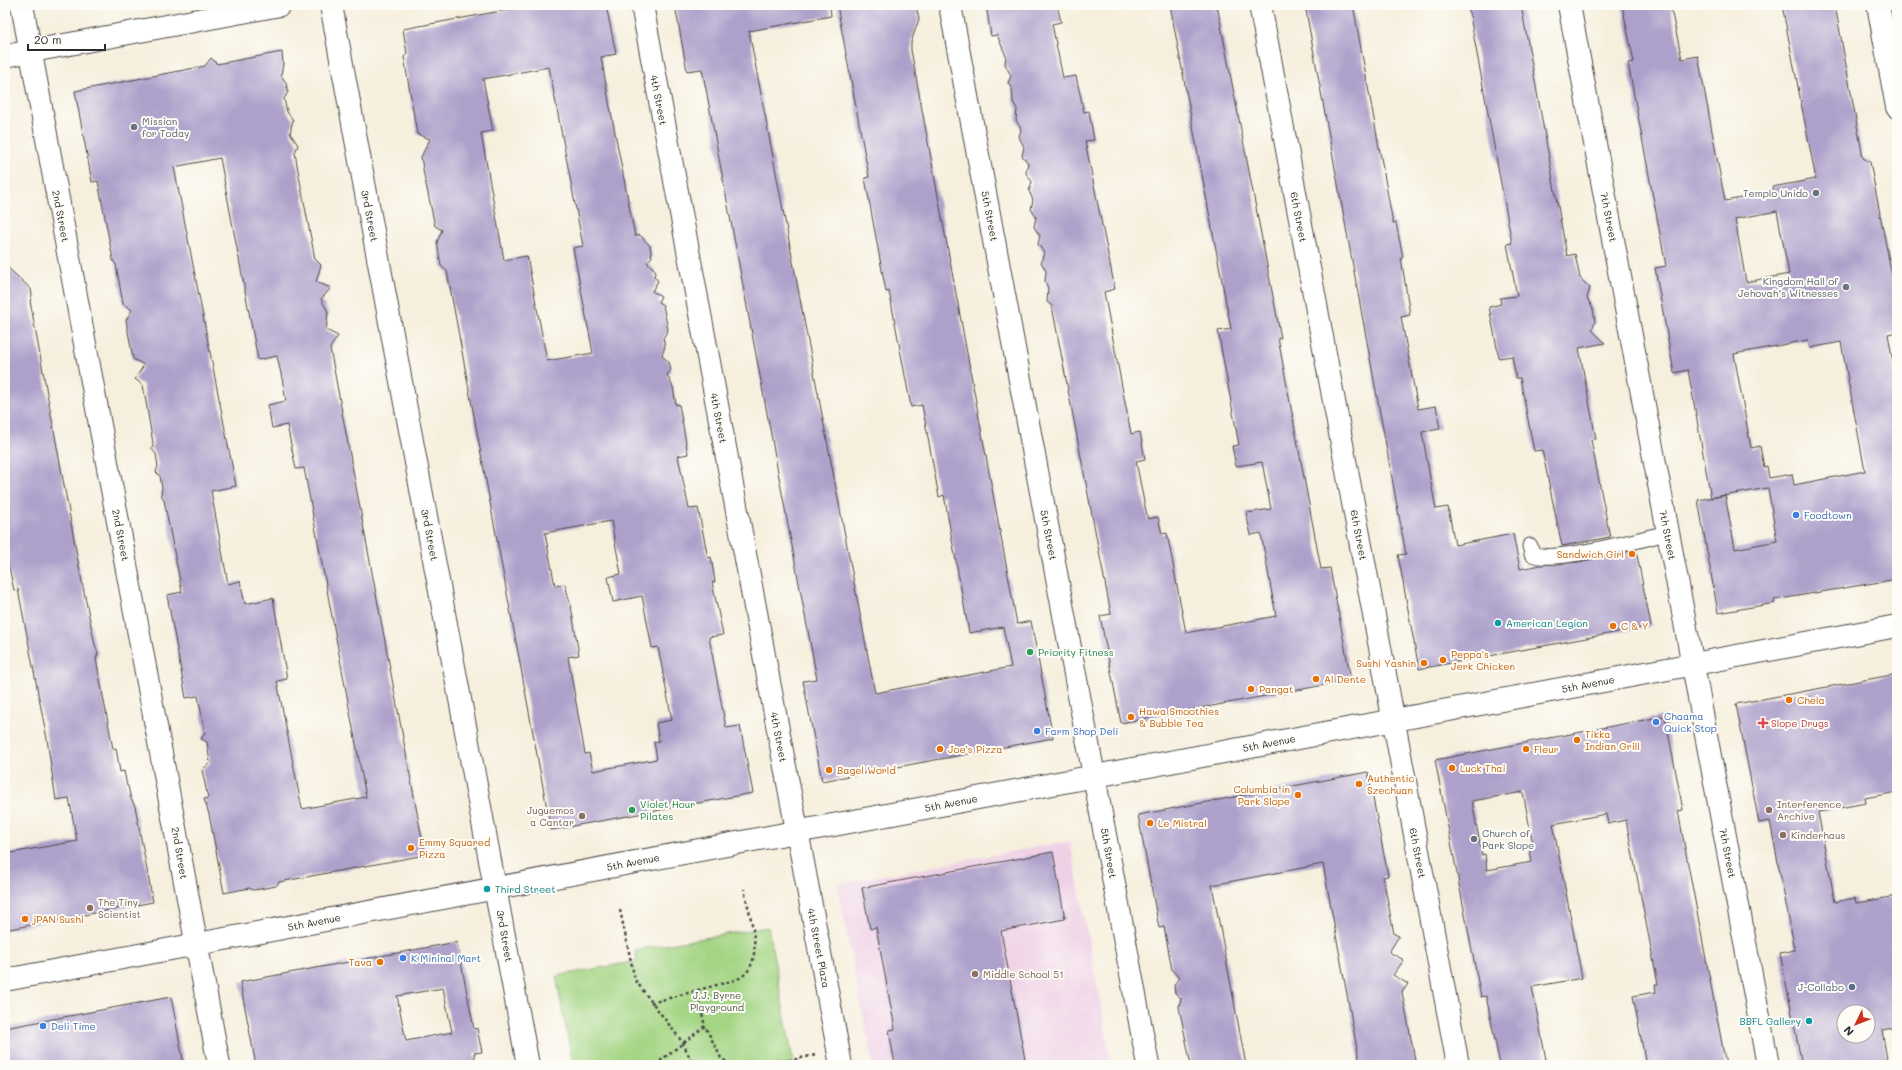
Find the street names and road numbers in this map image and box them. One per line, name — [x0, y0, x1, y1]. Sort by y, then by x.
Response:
street label: 4th Street — [647, 74, 671, 126]
street label: 2nd Street — [49, 189, 73, 243]
street label: 3rd Street — [358, 189, 382, 243]
street label: 5th Street — [978, 190, 1002, 242]
street label: 6th Street — [1287, 191, 1311, 243]
street label: 7th Street — [1597, 191, 1621, 243]
street label: 4th Street — [707, 392, 731, 444]
street label: 2nd Street — [109, 508, 133, 562]
street label: 3rd Street — [418, 508, 442, 562]
street label: 5th Street — [1037, 509, 1061, 561]
street label: 6th Street — [1347, 509, 1371, 561]
street label: 7th Street — [1656, 509, 1680, 561]
street label: 5th Avenue — [1560, 672, 1616, 696]
street label: 4th Street — [767, 711, 791, 763]
street label: 5th Avenue — [1241, 731, 1297, 755]
street label: 5th Avenue — [923, 791, 979, 815]
street label: 2nd Street — [169, 826, 191, 880]
street label: 5th Street — [1098, 827, 1120, 879]
street label: 6th Street — [1406, 827, 1430, 879]
street label: 7th Street — [1716, 827, 1740, 879]
street label: 5th Avenue — [605, 850, 661, 874]
street label: 4th Street Plaza — [804, 907, 834, 989]
street label: 3rd Street — [494, 909, 516, 963]
street label: 5th Avenue — [286, 910, 342, 934]

